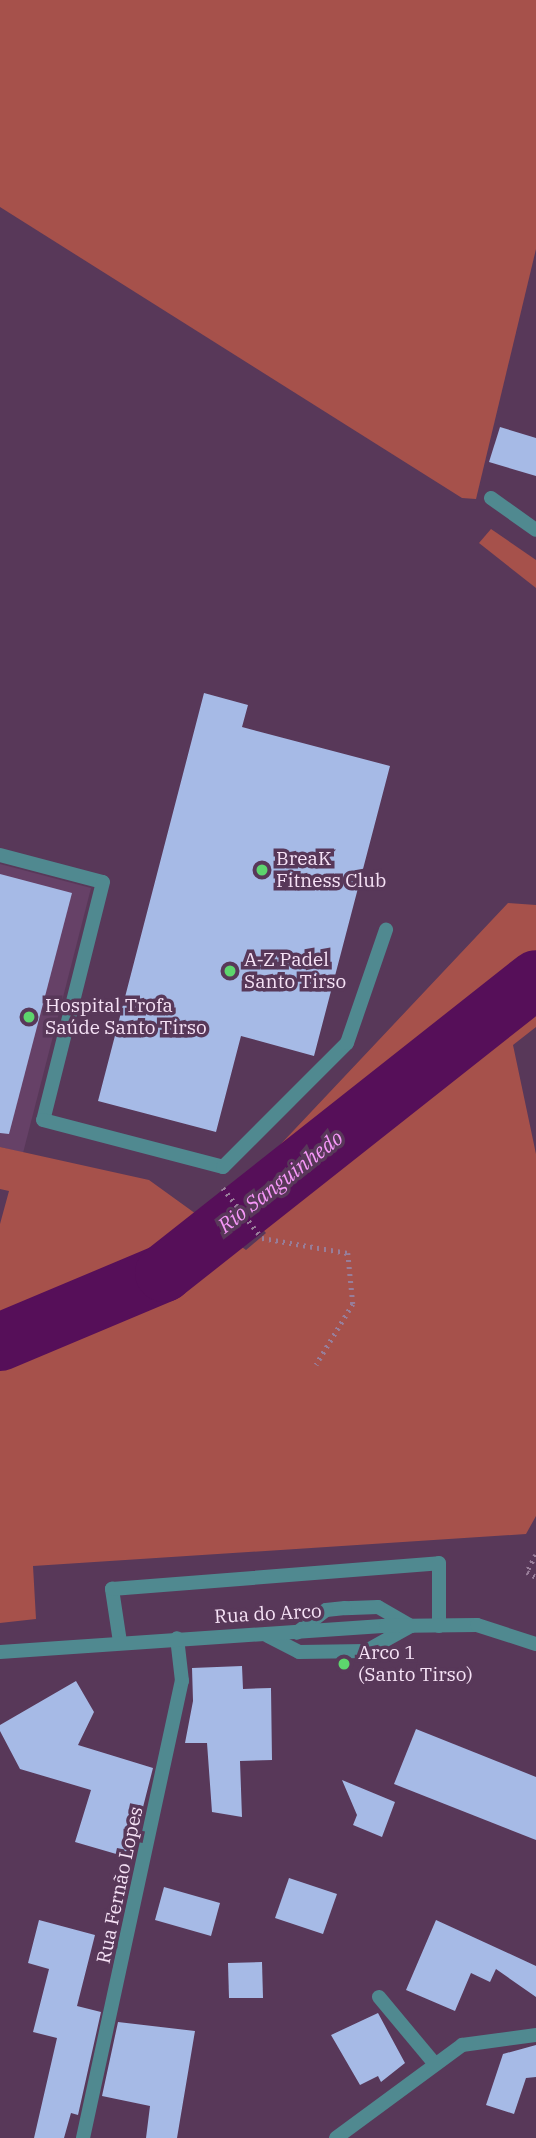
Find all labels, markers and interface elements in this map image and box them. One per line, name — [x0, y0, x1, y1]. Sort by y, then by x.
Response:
place label: BreaK Fitness Club — [276, 848, 386, 892]
marker: BreaK Fitness Club — [254, 862, 270, 878]
place label: A-Z Padel Santo Tirso — [244, 949, 346, 993]
marker: A-Z Padel Santo Tirso — [222, 963, 238, 979]
place label: Hospital Trofa Saúde Santo Tirso — [45, 995, 207, 1039]
marker: Hospital Trofa Saúde Santo Tirso — [19, 1007, 39, 1027]
water label: Rio Sanguinhedo — [212, 1124, 348, 1238]
street label: Rua do Arco — [214, 1600, 322, 1628]
place label: Arco 1 (Santo Tirso) — [358, 1642, 473, 1686]
marker: Arco 1 (Santo Tirso) — [336, 1656, 352, 1672]
street label: Rua Fernão Lopes — [92, 1804, 148, 1966]

